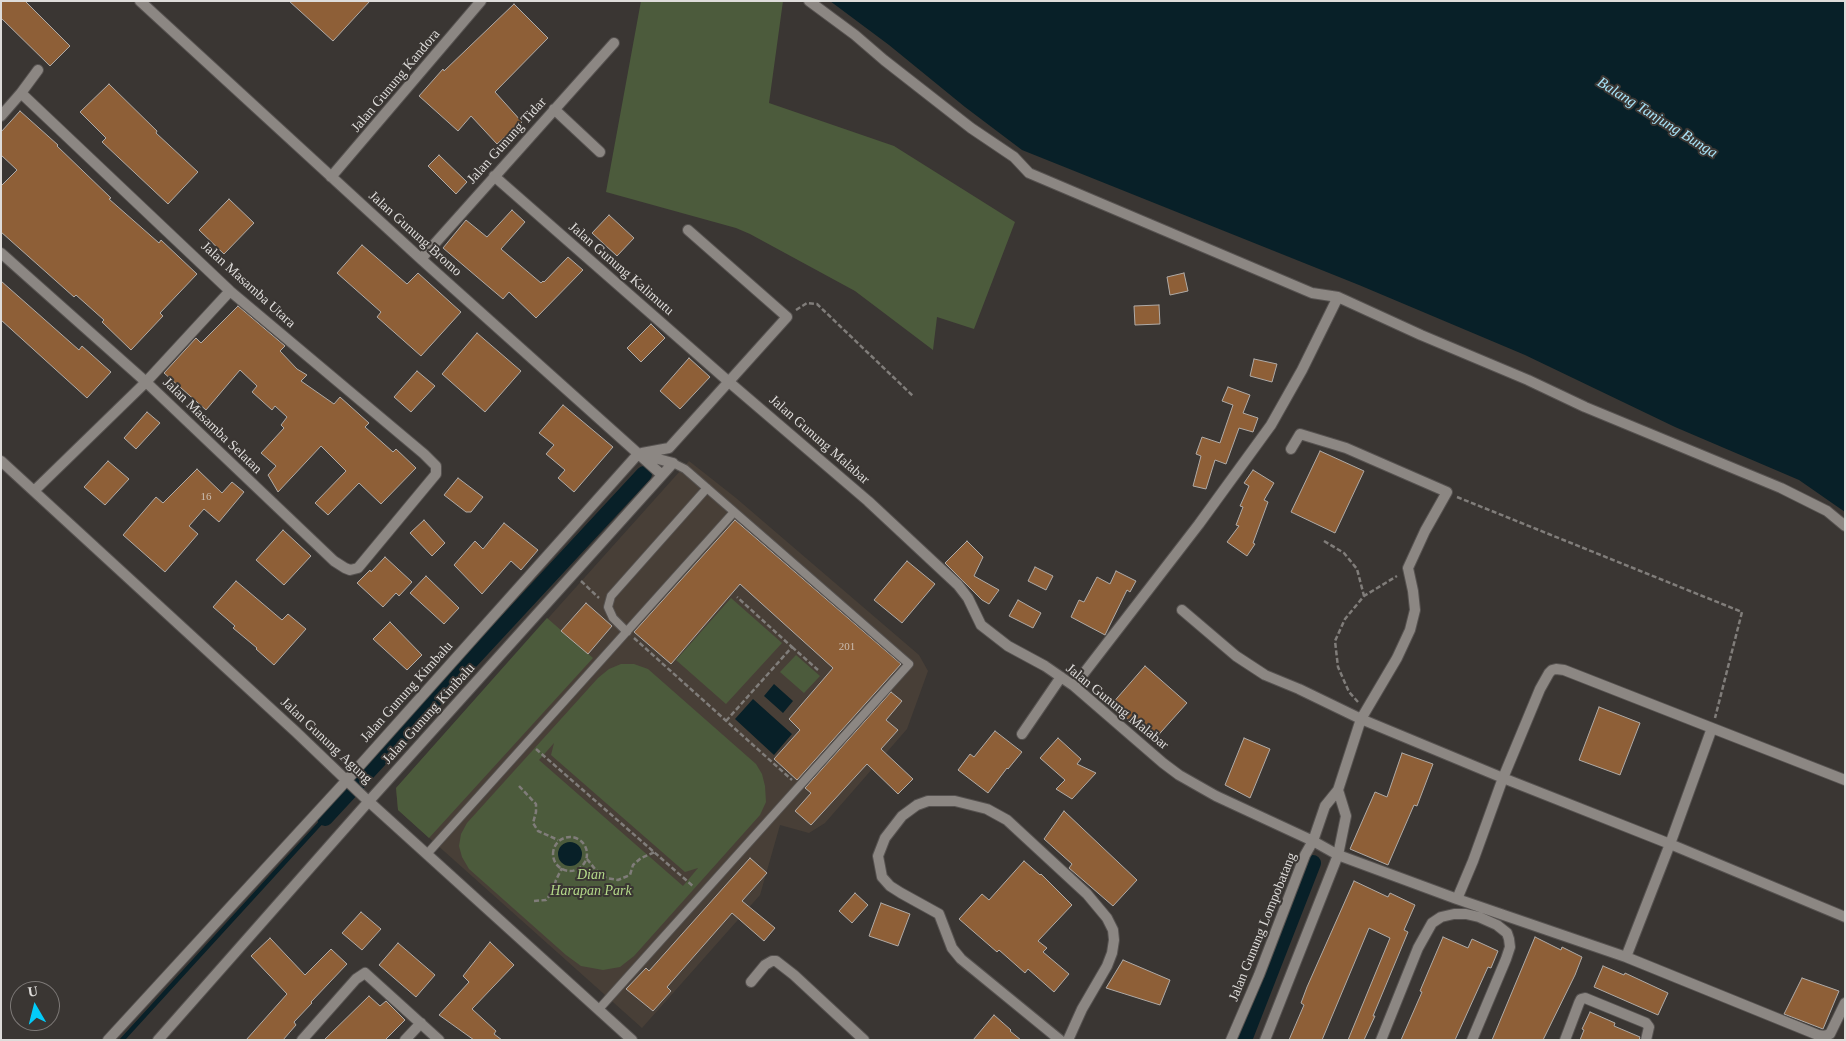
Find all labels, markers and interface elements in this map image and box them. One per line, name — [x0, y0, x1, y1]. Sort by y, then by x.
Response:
street label: Jalan Gunung Kandora — [344, 21, 448, 141]
water label: Balang Tanjung Bunga — [1589, 71, 1725, 165]
street label: Jalan Gunung Tidar — [460, 90, 554, 192]
street label: Jalan Gunung Bromo — [361, 184, 469, 284]
street label: Jalan Gunung Kalimutu — [561, 215, 681, 323]
street label: Jalan Masamba Utara — [191, 233, 305, 337]
street label: Jalan Masamba Selatan — [152, 368, 272, 484]
street label: Jalan Gunung Malabar — [760, 387, 878, 493]
house number: 16 — [200, 490, 212, 504]
street label: Jalan Gunung Kimbalu — [354, 634, 460, 750]
house number: 201 — [838, 640, 856, 654]
street label: Jalan Gunung Kinibalu — [376, 656, 482, 772]
street label: Jalan Gunung Malabar — [1057, 656, 1177, 758]
street label: Jalan Gunung Agung — [273, 690, 379, 792]
street label: Jalan Gunung Lompobatang — [1222, 842, 1304, 1012]
park label: Dian Harapan Park — [549, 867, 633, 900]
north arrow — [10, 981, 60, 1031]
text: U — [27, 984, 39, 1000]

